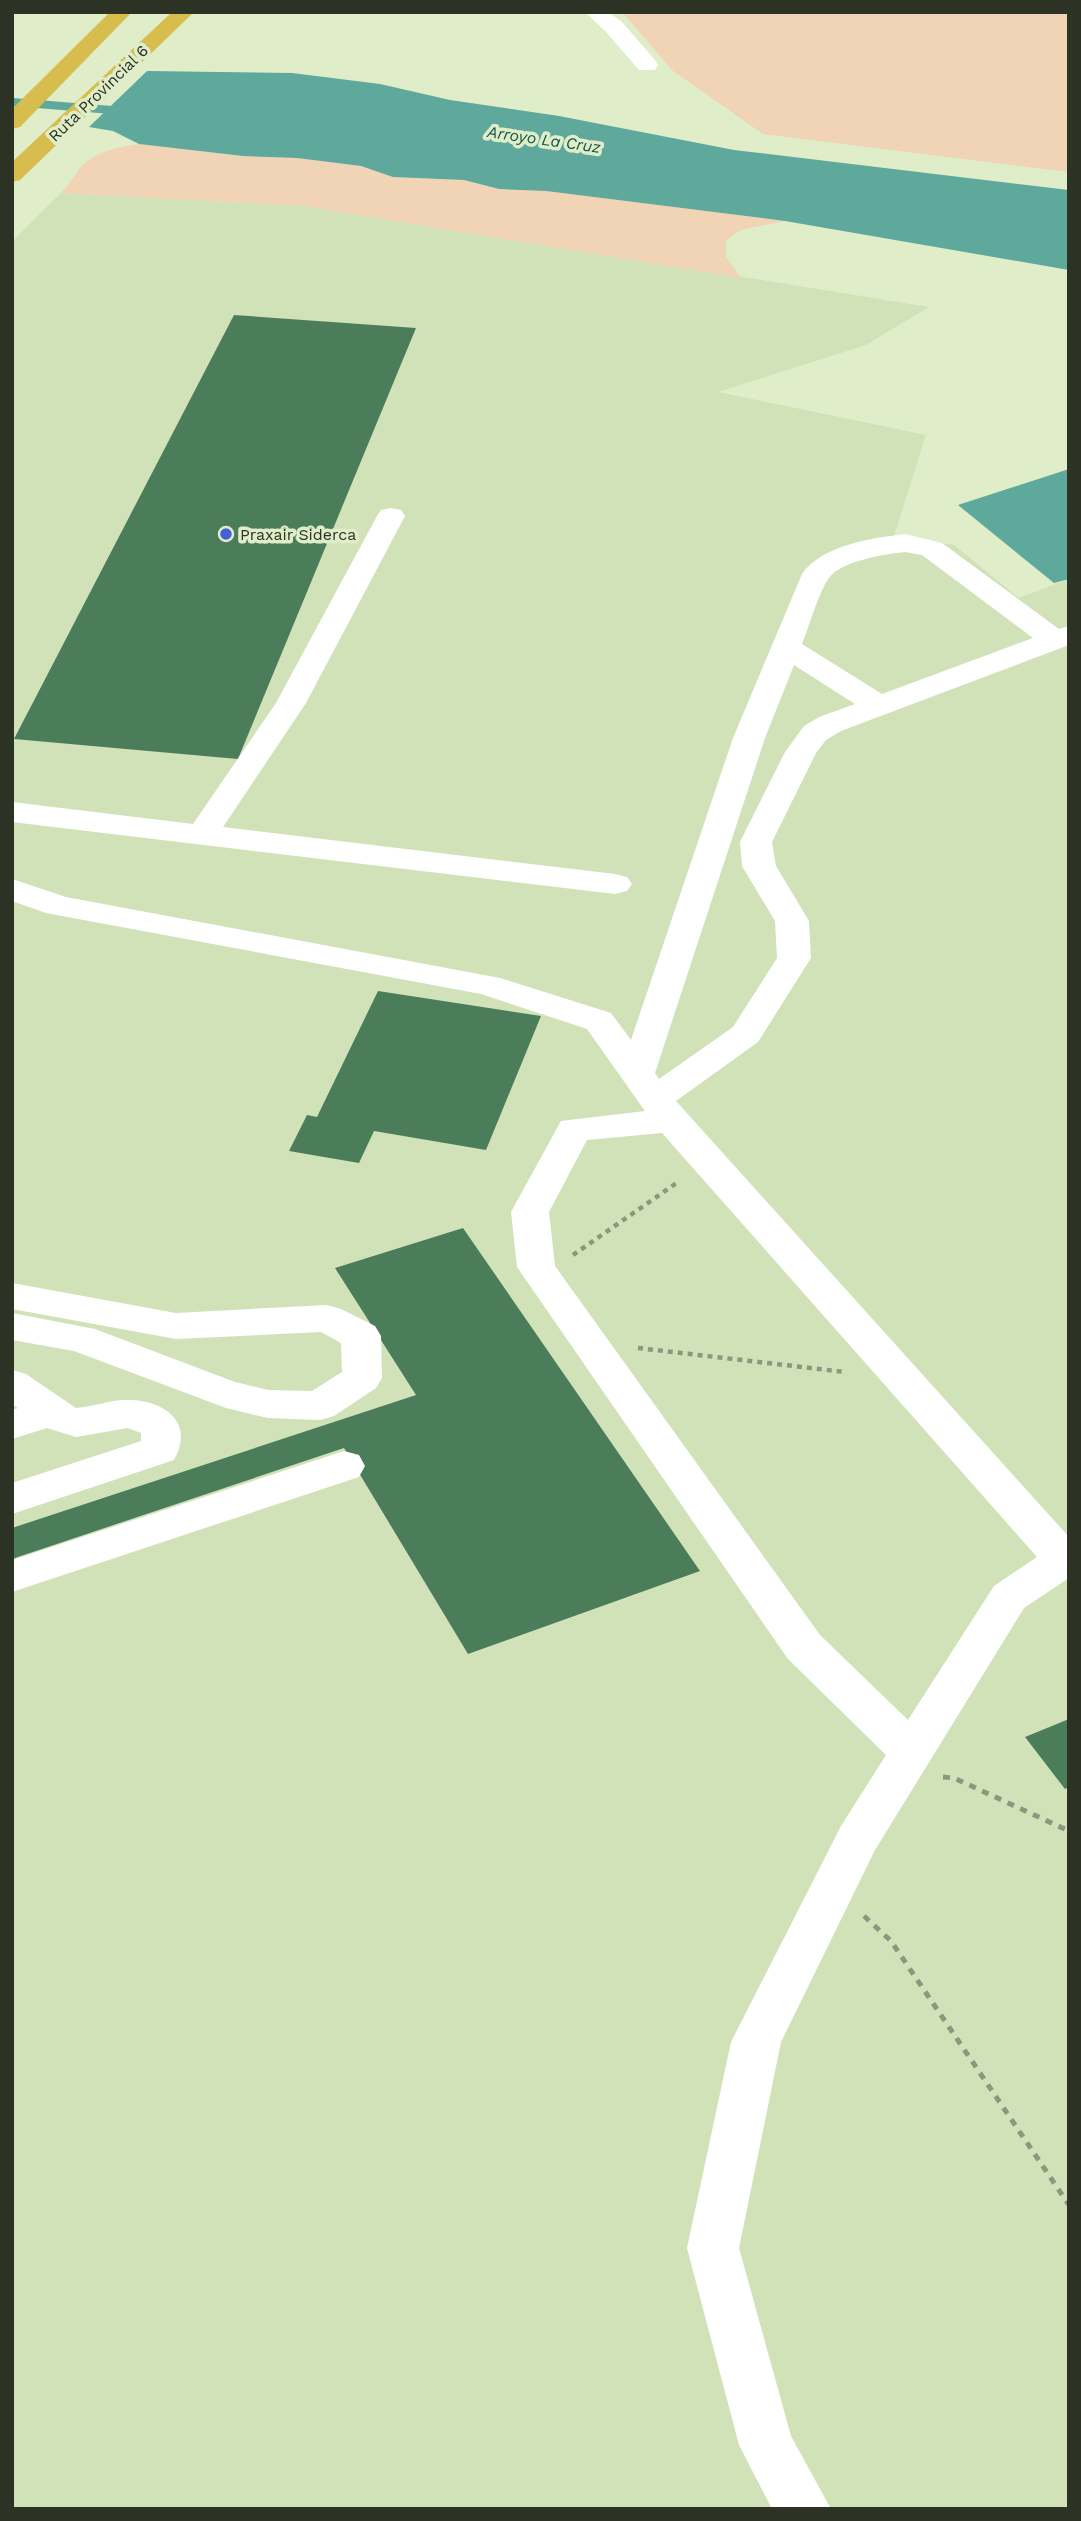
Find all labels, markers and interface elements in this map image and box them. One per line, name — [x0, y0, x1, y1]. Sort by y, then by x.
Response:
street label: Ruta Provincial 6 — [45, 41, 152, 146]
water label: Arroyo La Cruz — [485, 122, 602, 157]
place label: Praxair Siderca — [240, 525, 356, 544]
marker: Praxair Siderca — [218, 526, 234, 542]

